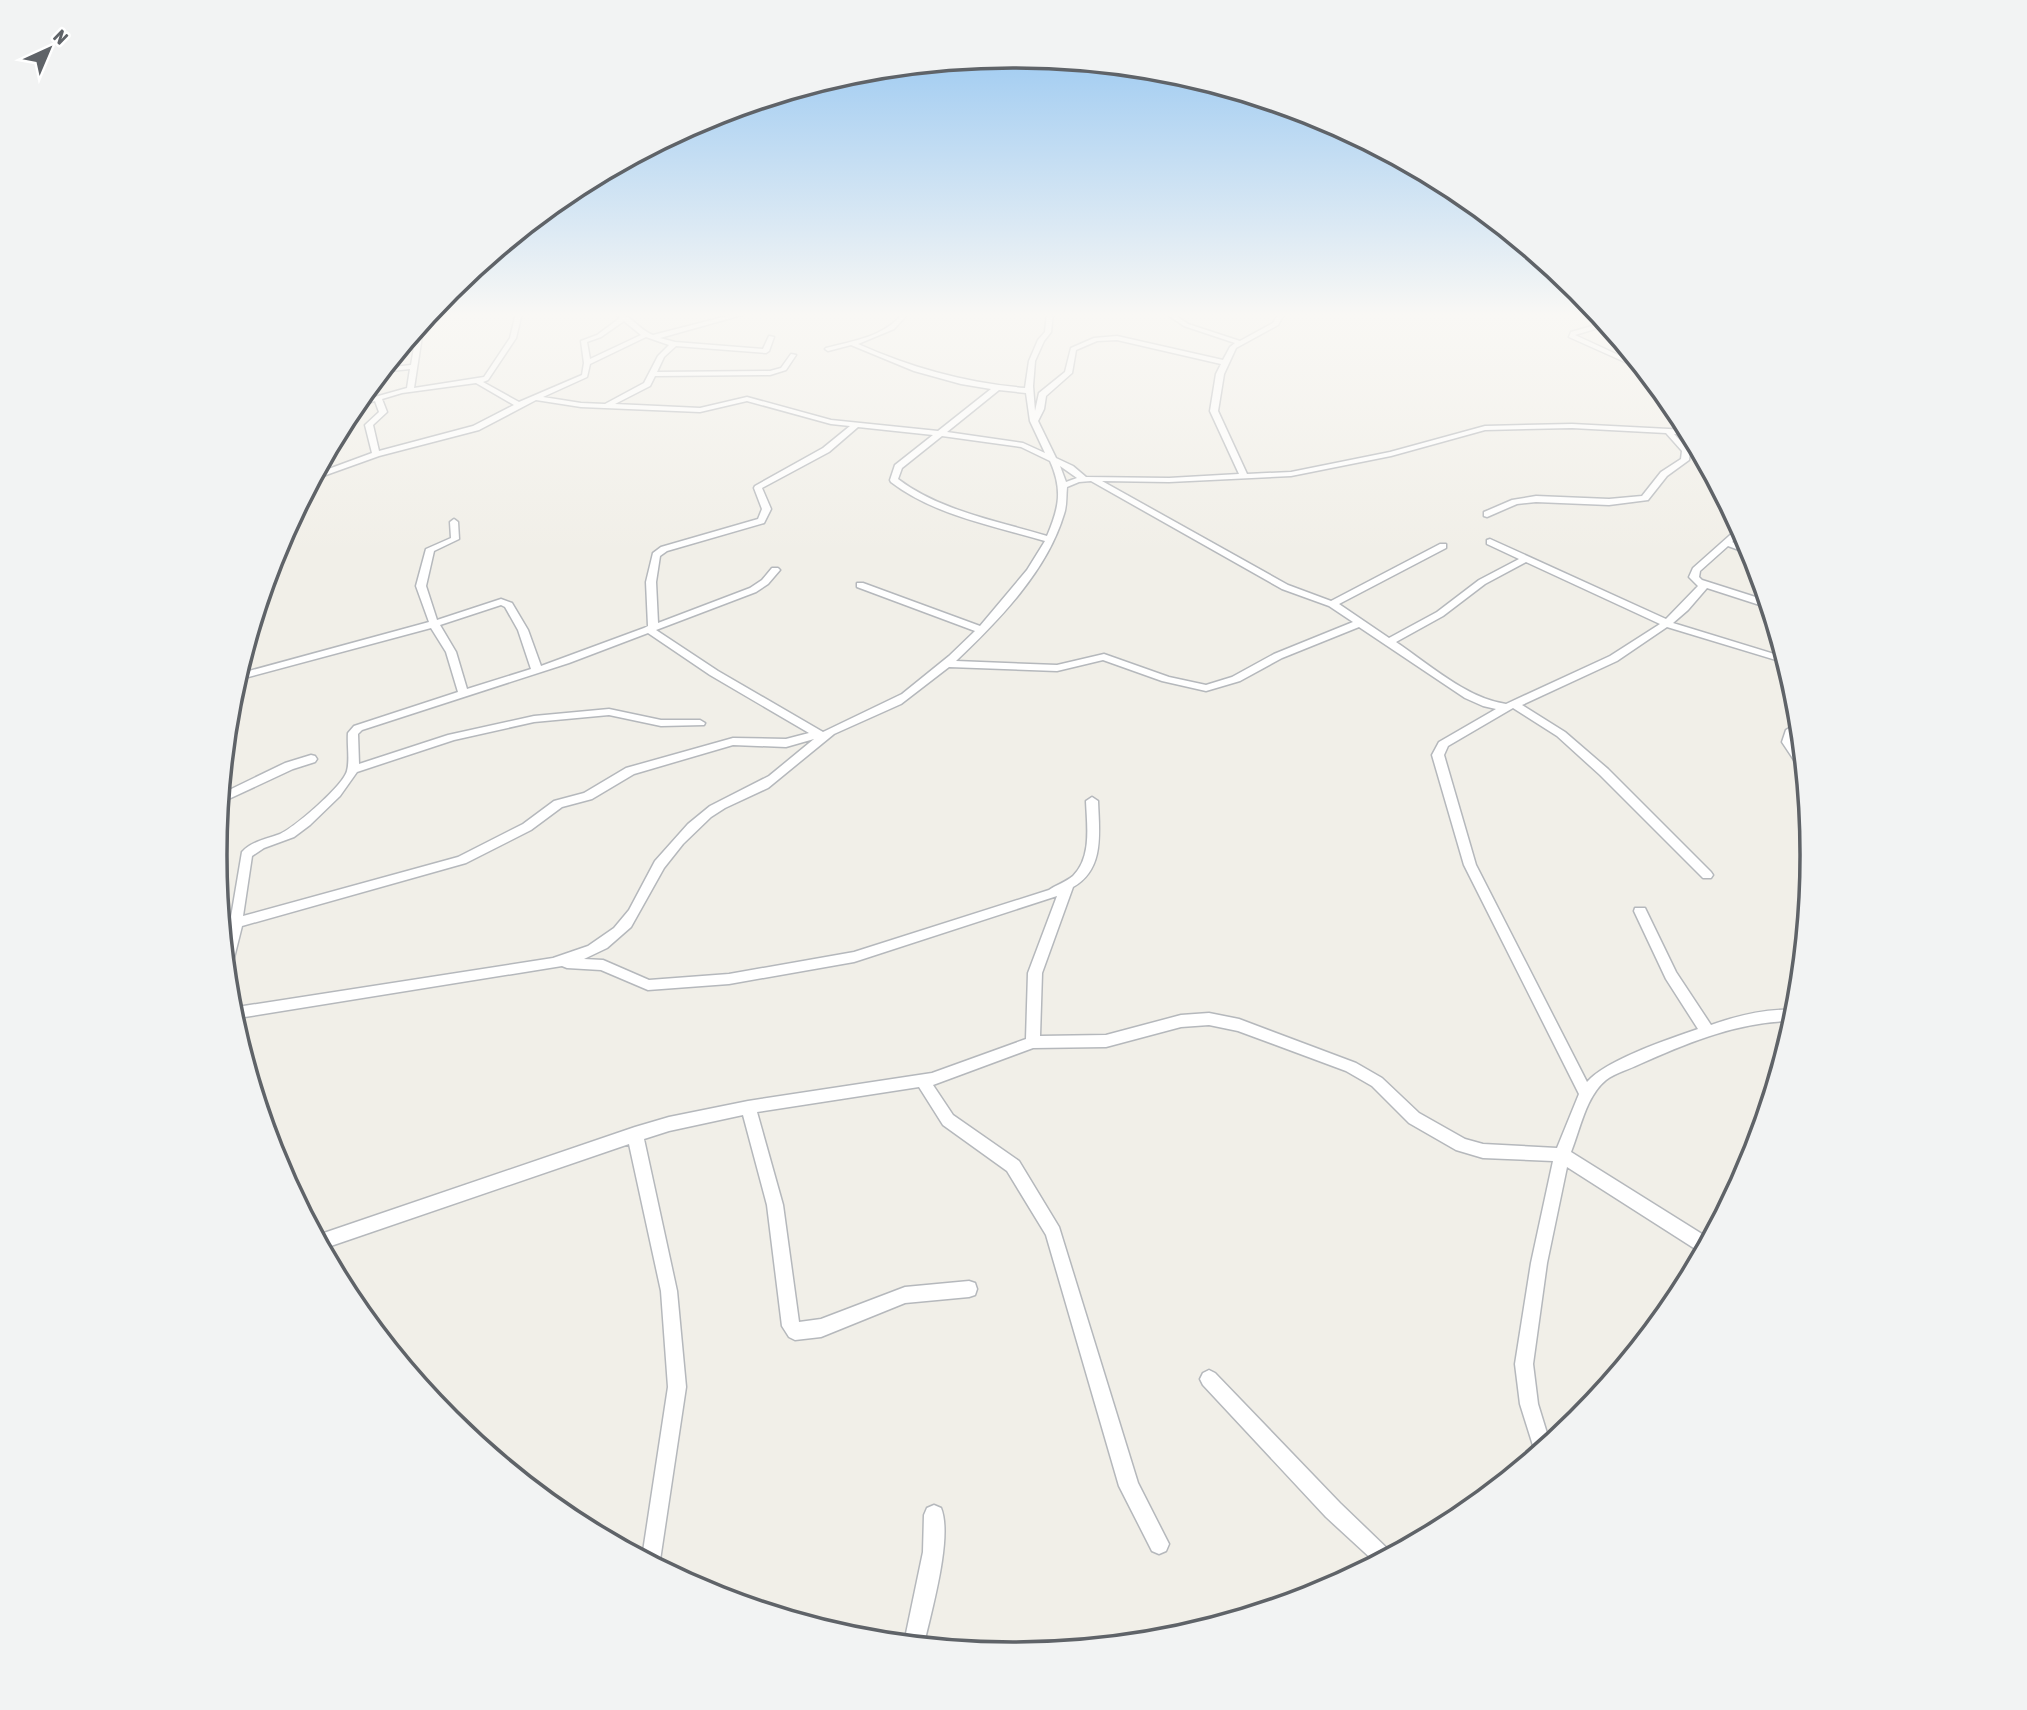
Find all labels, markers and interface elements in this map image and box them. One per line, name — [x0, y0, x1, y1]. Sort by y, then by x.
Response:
north arrow — [14, 14, 84, 84]
text: N — [49, 25, 72, 49]

